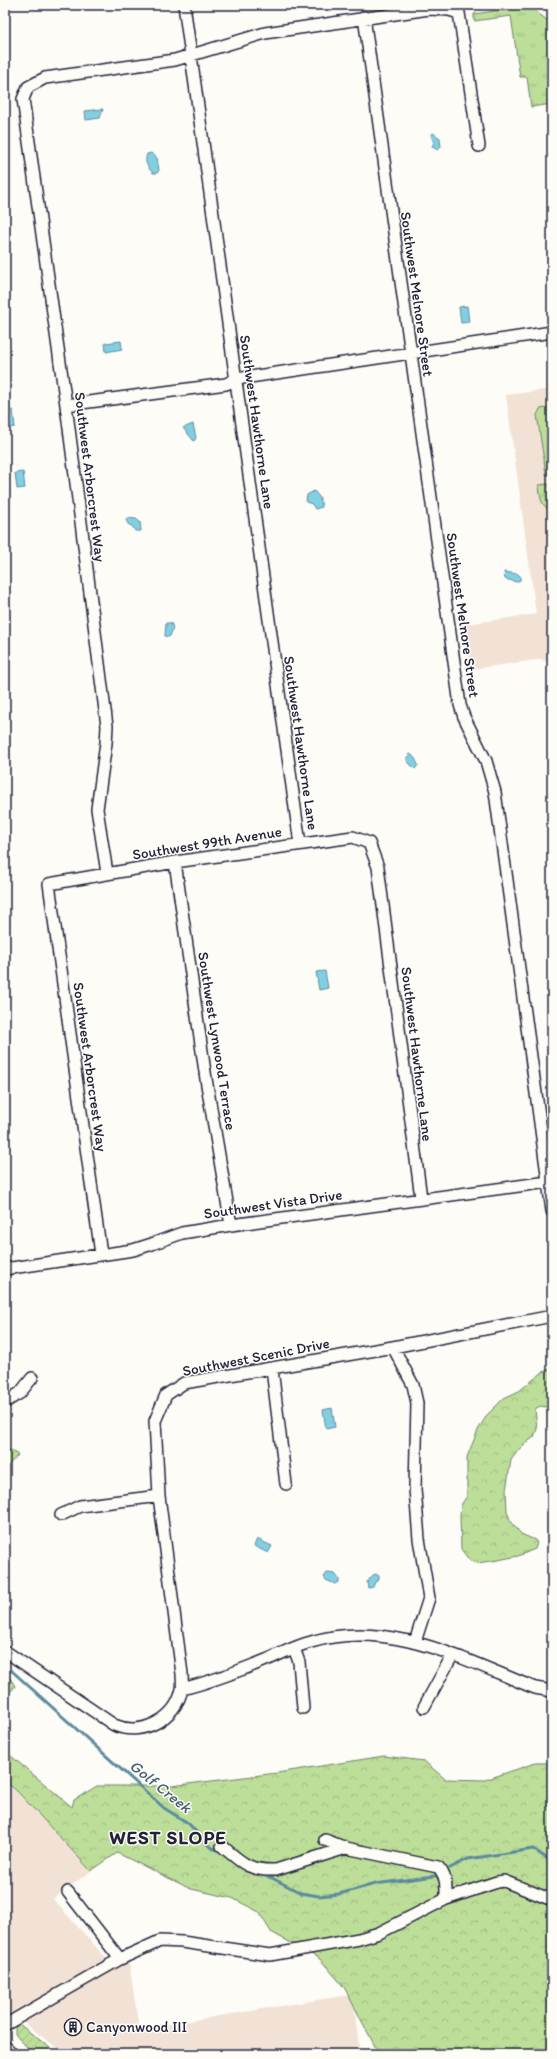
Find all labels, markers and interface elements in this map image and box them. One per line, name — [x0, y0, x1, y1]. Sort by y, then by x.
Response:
street label: Southwest Melnore Street — [397, 210, 438, 378]
street label: Southwest Hawthorne Lane — [236, 334, 278, 510]
street label: Southwest Arborcrest Way — [71, 391, 109, 563]
street label: Southwest Melnore Street — [443, 531, 484, 699]
street label: Southwest Hawthorne Lane — [280, 655, 322, 831]
street label: Southwest 99th Avenue — [131, 822, 283, 864]
street label: Southwest Lynwood Terrace — [194, 951, 240, 1131]
street label: Southwest Hawthorne Lane — [397, 966, 437, 1142]
street label: Southwest Arborcrest Way — [69, 981, 111, 1153]
street label: Southwest Vista Drive — [203, 1185, 343, 1223]
street label: Southwest Scenic Drive — [181, 1334, 331, 1380]
water label: Golf Creek — [126, 1756, 196, 1817]
district label: WEST SLOPE — [109, 1826, 227, 1849]
building icon: Canyonwood III — [63, 2017, 83, 2037]
place label: Canyonwood III — [86, 2018, 187, 2036]

